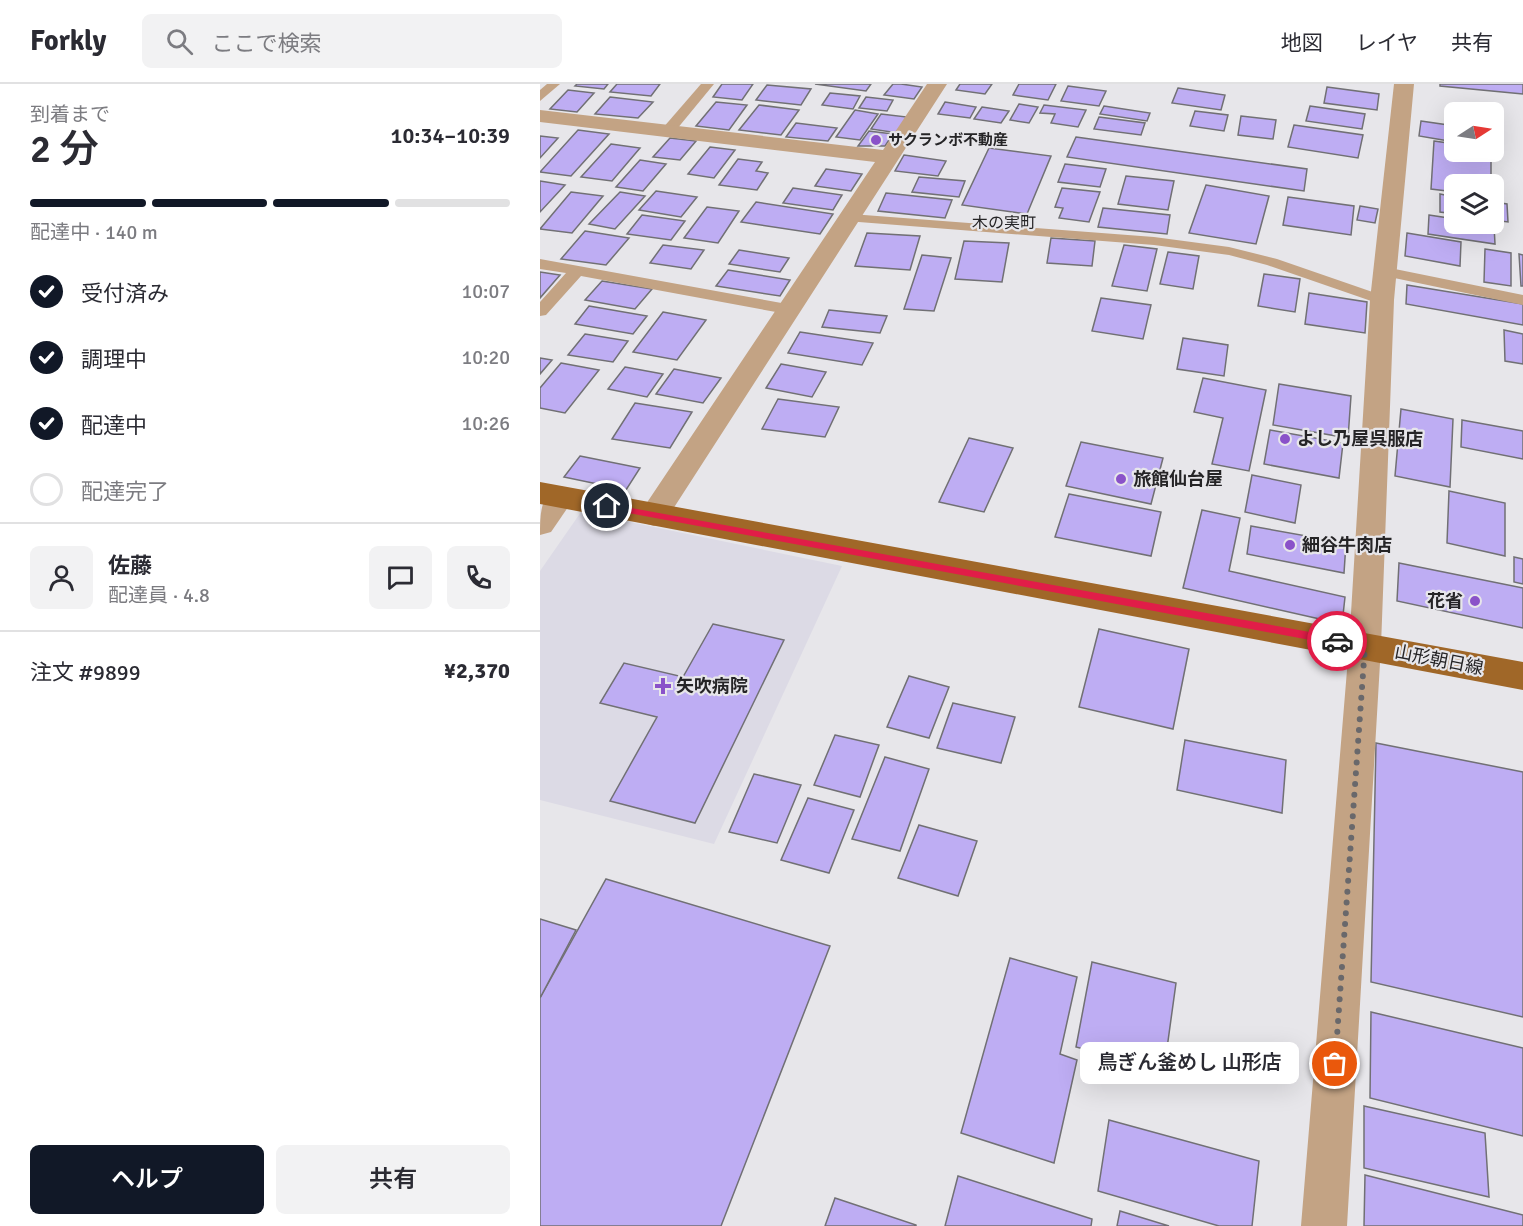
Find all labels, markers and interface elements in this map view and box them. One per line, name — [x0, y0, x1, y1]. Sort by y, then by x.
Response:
search box — [142, 14, 562, 68]
text: Forkly — [30, 24, 106, 58]
icon: search — [163, 25, 196, 58]
text: ここで検索 — [211, 30, 321, 57]
text: 地図 — [1281, 30, 1323, 56]
text: レイヤ — [1356, 30, 1418, 56]
text: 共有 — [1451, 30, 1493, 56]
text: 到着まで — [30, 102, 110, 127]
north arrow — [1444, 102, 1504, 162]
map controls — [1444, 102, 1504, 234]
text: 10:34–10:39 — [391, 122, 510, 149]
text: 2 分 — [30, 125, 99, 173]
place label: サクランボ不動産 — [888, 131, 1008, 149]
marker: サクランボ不動産 — [869, 133, 883, 147]
button: layers — [1444, 174, 1504, 234]
district label: 木の実町 — [972, 213, 1036, 233]
text: 配達中 · 140 m — [30, 220, 158, 245]
icon: check — [30, 275, 63, 308]
text: 10:07 — [461, 279, 510, 304]
text: 受付済み — [81, 280, 169, 307]
icon: check — [30, 341, 63, 374]
text: 10:20 — [461, 345, 510, 370]
text: 調理中 — [81, 346, 147, 373]
icon: check — [30, 407, 63, 440]
text: 10:26 — [461, 411, 510, 436]
text: 配達中 — [81, 412, 147, 439]
place label: よし乃屋呉服店 — [1297, 428, 1423, 450]
marker: よし乃屋呉服店 — [1278, 432, 1292, 446]
place label: 旅館仙台屋 — [1133, 468, 1223, 490]
marker: 旅館仙台屋 — [1114, 472, 1128, 486]
text: 配達完了 — [81, 478, 169, 505]
pin — [581, 480, 632, 531]
icon: home — [590, 489, 623, 522]
place label: 細谷牛肉店 — [1302, 534, 1392, 556]
marker: 細谷牛肉店 — [1283, 538, 1297, 552]
button: person — [30, 546, 93, 609]
button: chat — [369, 546, 432, 609]
button: phone — [447, 546, 510, 609]
text: 佐藤 — [108, 552, 152, 579]
text: 配達員 · 4.8 — [108, 583, 210, 608]
place label: 花省 — [1427, 590, 1463, 612]
marker: 花省 — [1468, 594, 1482, 608]
courier — [1307, 611, 1367, 671]
icon: car — [1321, 625, 1354, 658]
street label: 山形朝日線 — [1393, 641, 1485, 679]
text: ¥2,370 — [444, 657, 510, 684]
text: 注文 #9899 — [30, 659, 141, 686]
place label: 矢吹病院 — [676, 675, 748, 697]
marker: 矢吹病院 — [654, 677, 672, 695]
pin — [1309, 1038, 1360, 1089]
callout: 鳥ぎん釜めし 山形店 — [1080, 1043, 1299, 1085]
icon: bag — [1318, 1047, 1351, 1080]
text: 鳥ぎん釜めし 山形店 — [1097, 1050, 1282, 1075]
button: ヘルプ — [30, 1145, 264, 1214]
button: 共有 — [276, 1145, 510, 1214]

